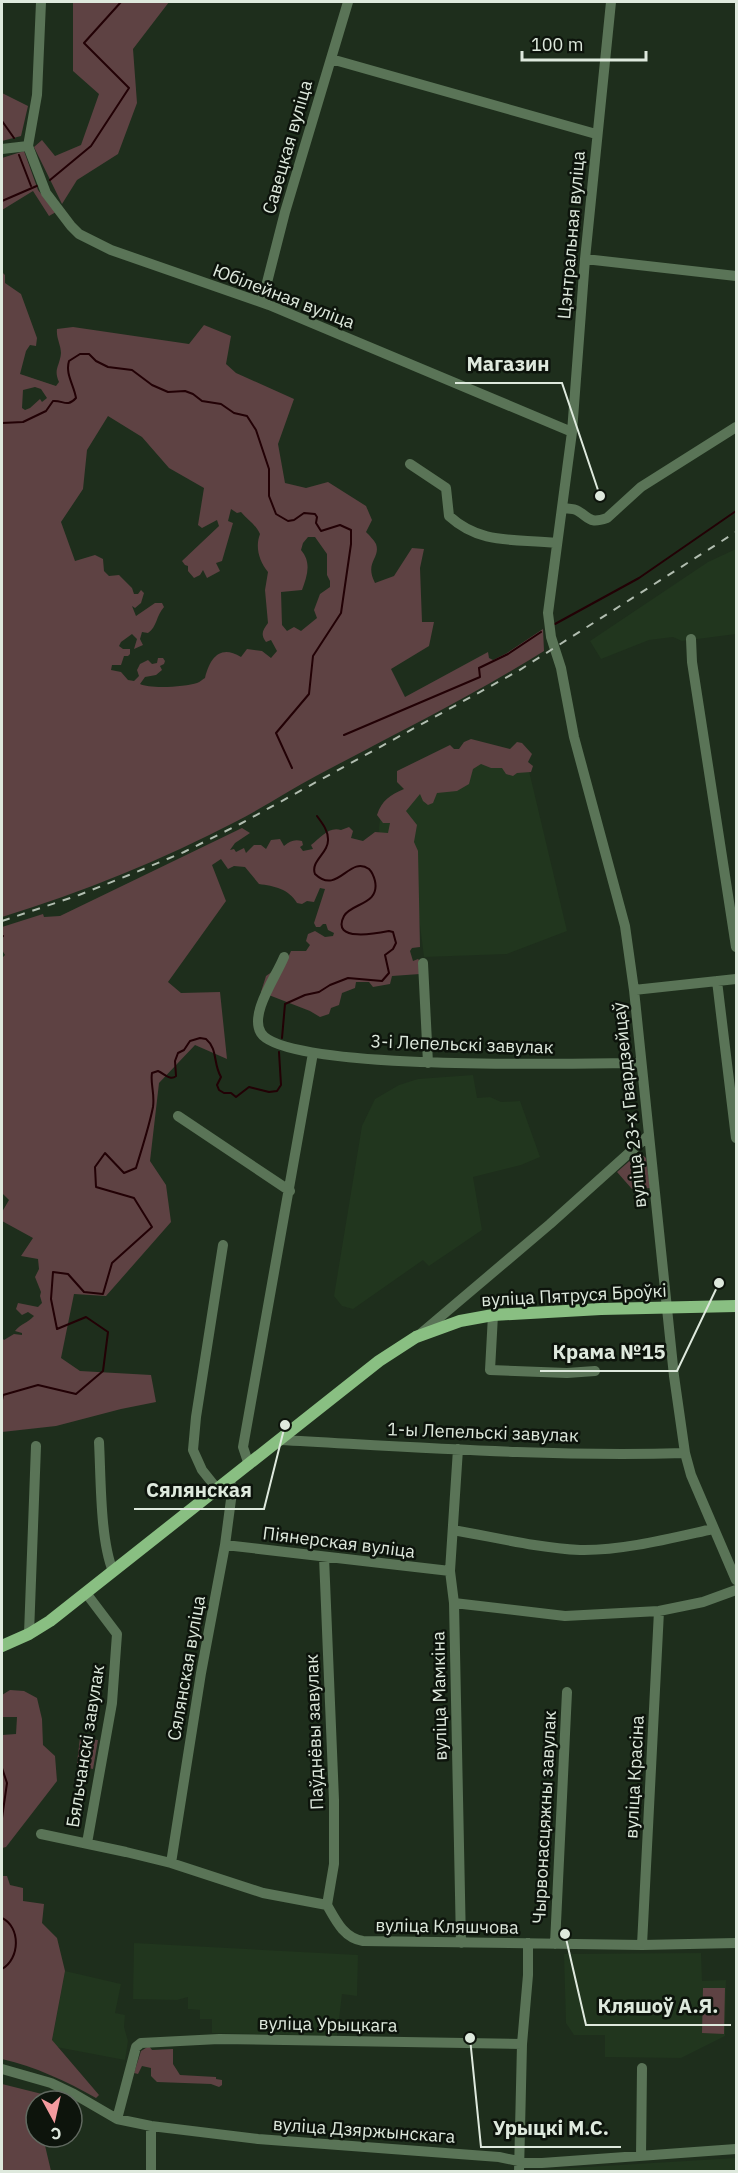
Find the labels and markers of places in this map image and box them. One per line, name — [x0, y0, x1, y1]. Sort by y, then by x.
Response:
callout: Магазин — [455, 345, 562, 383]
callout: Крама №15 — [540, 1333, 677, 1371]
callout: Сялянская — [134, 1471, 264, 1509]
callout: Кляшоў А.Я. — [586, 1987, 731, 2025]
callout: Урыцкі М.С. — [481, 2109, 621, 2147]

